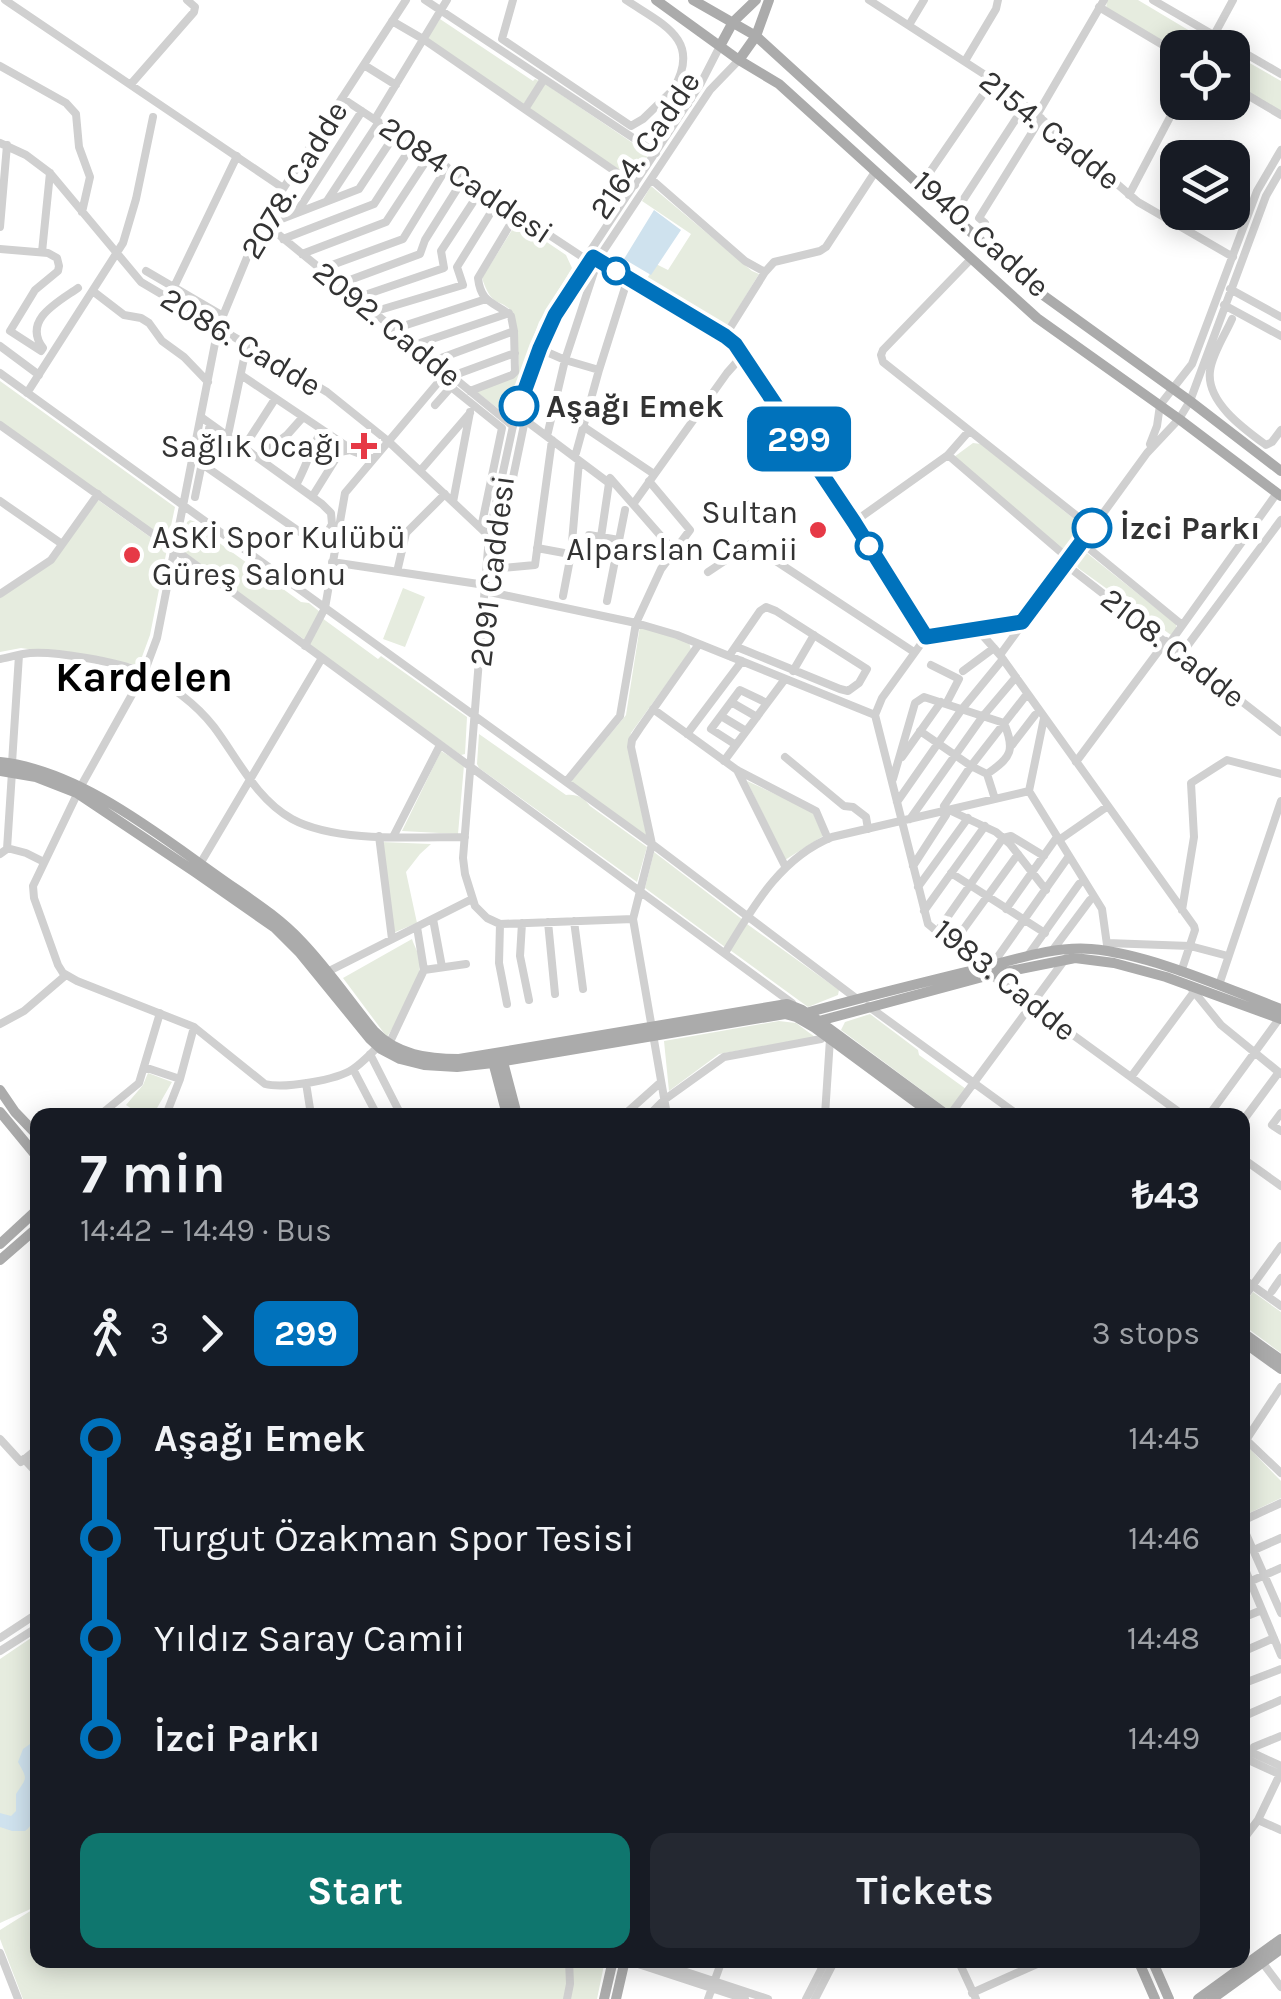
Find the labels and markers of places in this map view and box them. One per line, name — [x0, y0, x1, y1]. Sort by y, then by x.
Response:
unlabelled marker — [603, 258, 629, 284]
marker: Aşağı Emek — [500, 387, 538, 425]
place label: Aşağı Emek — [546, 388, 724, 425]
place label: Sağlık Ocağı — [160, 428, 342, 465]
marker: Sağlık Ocağı — [351, 433, 377, 459]
place label: Sultan Alparslan Camii — [566, 494, 798, 568]
marker: İzci Parkı — [1073, 509, 1111, 547]
place label: İzci Parkı — [1120, 510, 1260, 547]
place label: ASKİ Spor Kulübü Güreş Salonu — [152, 519, 406, 593]
marker: Sultan Alparslan Camii — [807, 519, 829, 541]
unlabelled marker — [856, 533, 882, 559]
marker: ASKİ Spor Kulübü Güreş Salonu — [121, 544, 143, 566]

